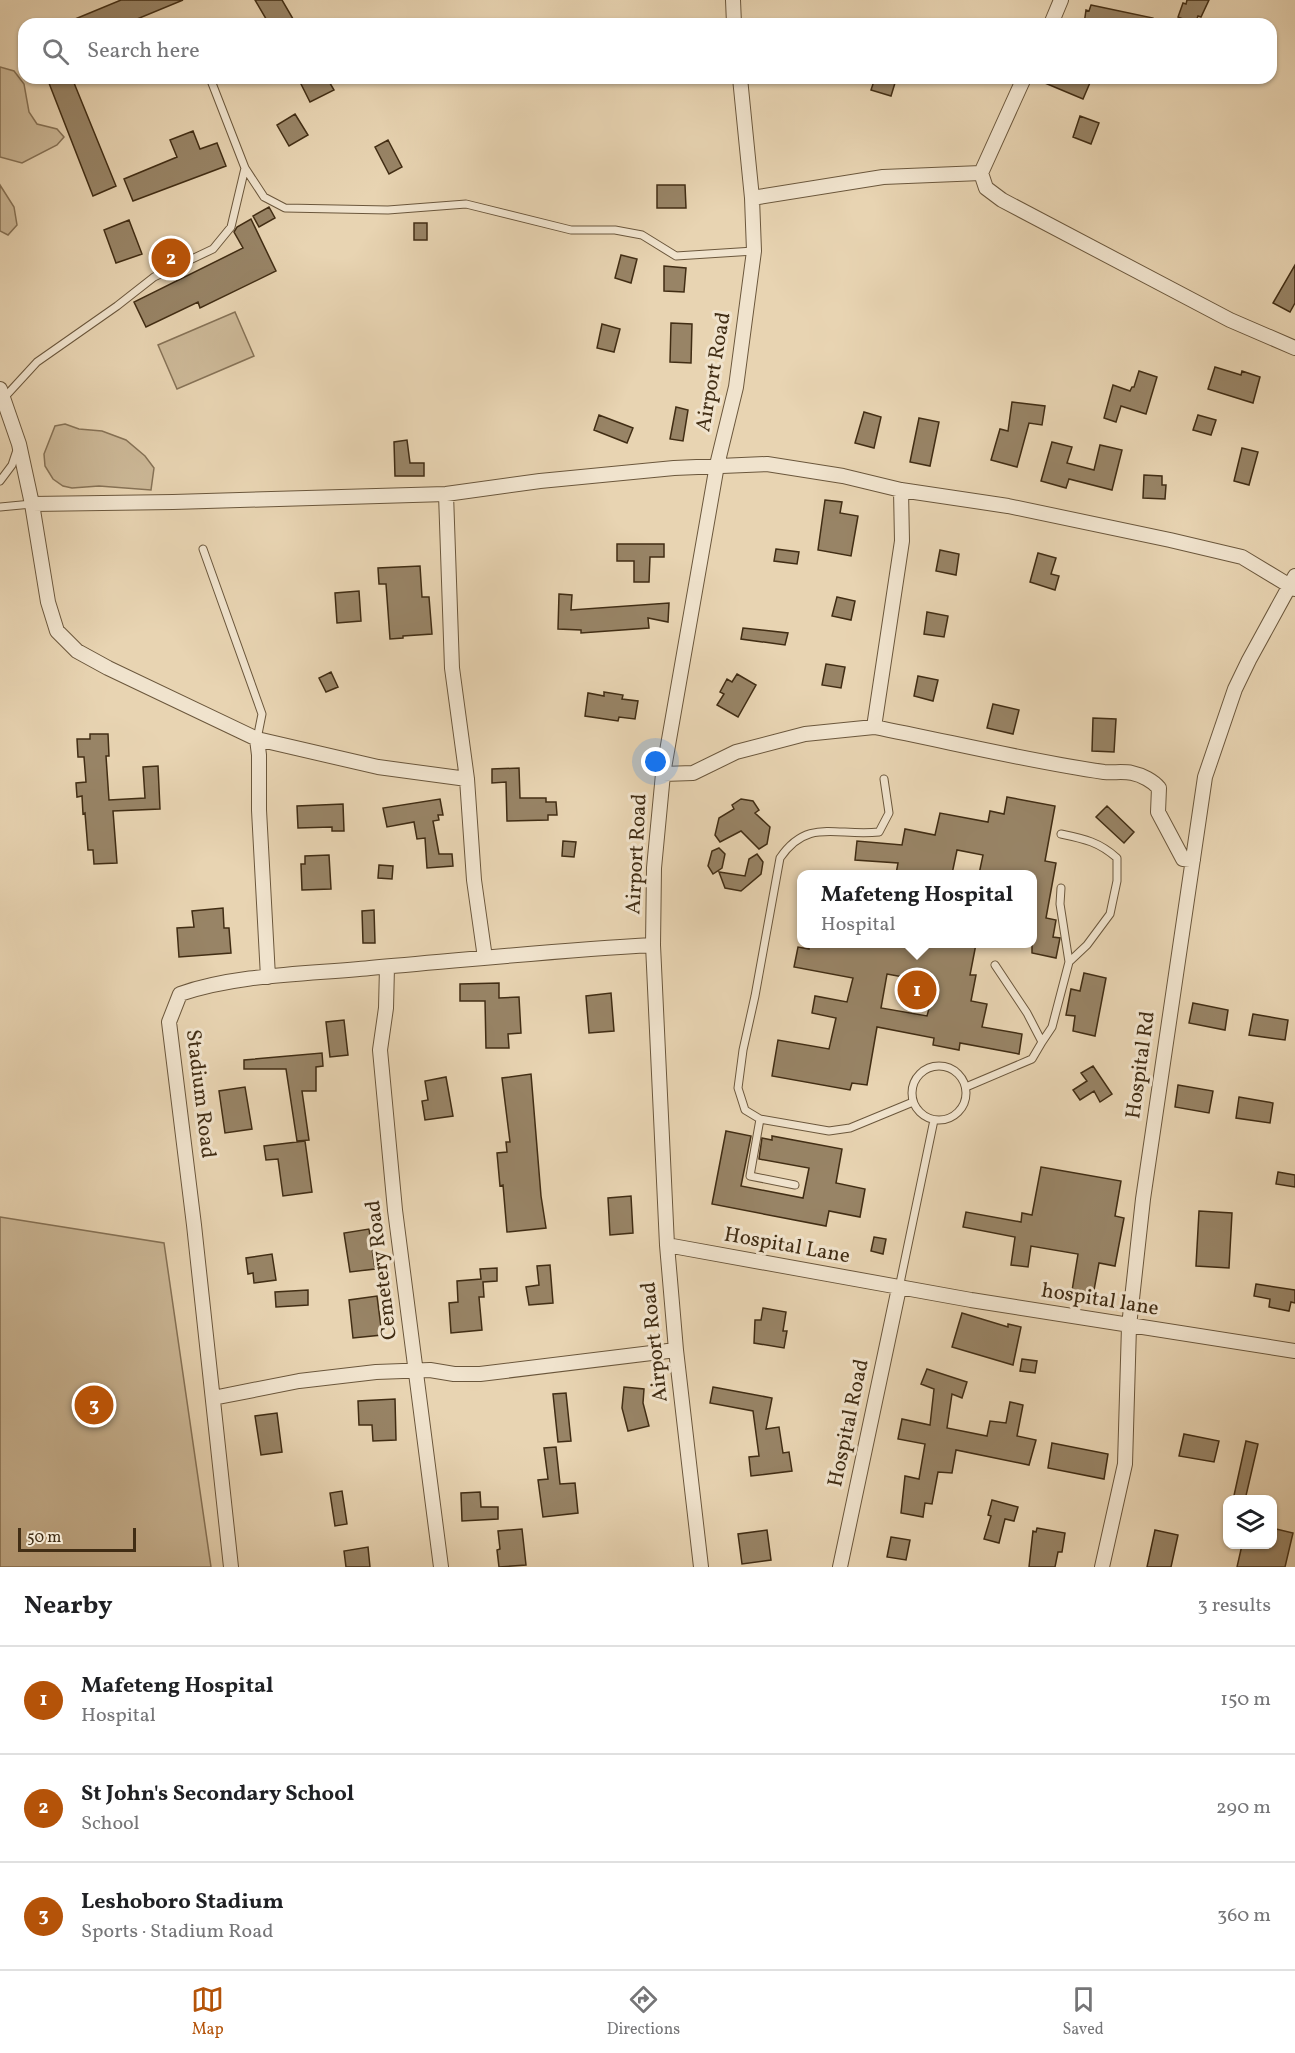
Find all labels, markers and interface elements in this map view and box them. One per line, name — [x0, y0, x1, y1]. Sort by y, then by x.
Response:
search box — [18, 18, 1277, 84]
icon: search — [39, 35, 72, 68]
text: Search here — [87, 36, 200, 67]
pin: 2 — [152, 236, 190, 280]
street label: Airport Road — [689, 310, 739, 434]
your location — [641, 747, 670, 776]
street label: Airport Road — [619, 793, 655, 915]
popup — [797, 870, 1037, 948]
text: Mafeteng Hospital — [821, 880, 1013, 911]
text: Hospital — [821, 911, 895, 939]
pin: 1 — [898, 968, 936, 1012]
street label: Hospital Rd — [1119, 1009, 1163, 1121]
street label: Stadium Road — [178, 1028, 222, 1160]
street label: Cemetery Road — [359, 1199, 405, 1341]
street label: Hospital Lane — [722, 1221, 852, 1271]
street label: hospital lane — [1039, 1276, 1161, 1324]
street label: Airport Road — [634, 1280, 676, 1404]
street label: Hospital Road — [821, 1356, 877, 1490]
pin: 3 — [74, 1382, 113, 1428]
map controls — [1223, 1495, 1277, 1549]
button: layers — [1223, 1495, 1277, 1549]
scale bar — [18, 1525, 136, 1552]
text: 50 m — [27, 1527, 61, 1549]
text: Nearby — [24, 1588, 113, 1624]
text: 3 results — [1197, 1592, 1271, 1620]
text: Mafeteng Hospital — [81, 1671, 274, 1702]
text: 1 — [39, 1686, 48, 1714]
text: 150 m — [1220, 1686, 1271, 1714]
text: Hospital — [81, 1702, 156, 1730]
text: St John's Secondary School — [81, 1779, 354, 1810]
text: 2 — [38, 1794, 49, 1822]
text: 290 m — [1216, 1794, 1271, 1822]
text: School — [81, 1810, 139, 1838]
text: Leshoboro Stadium — [81, 1887, 284, 1918]
text: 3 — [38, 1902, 49, 1930]
text: 360 m — [1217, 1902, 1271, 1930]
text: Sports · Stadium Road — [81, 1918, 273, 1946]
tab: Map — [191, 1983, 224, 2041]
tab: Directions — [607, 1983, 680, 2041]
tab: Saved — [1063, 1983, 1104, 2041]

